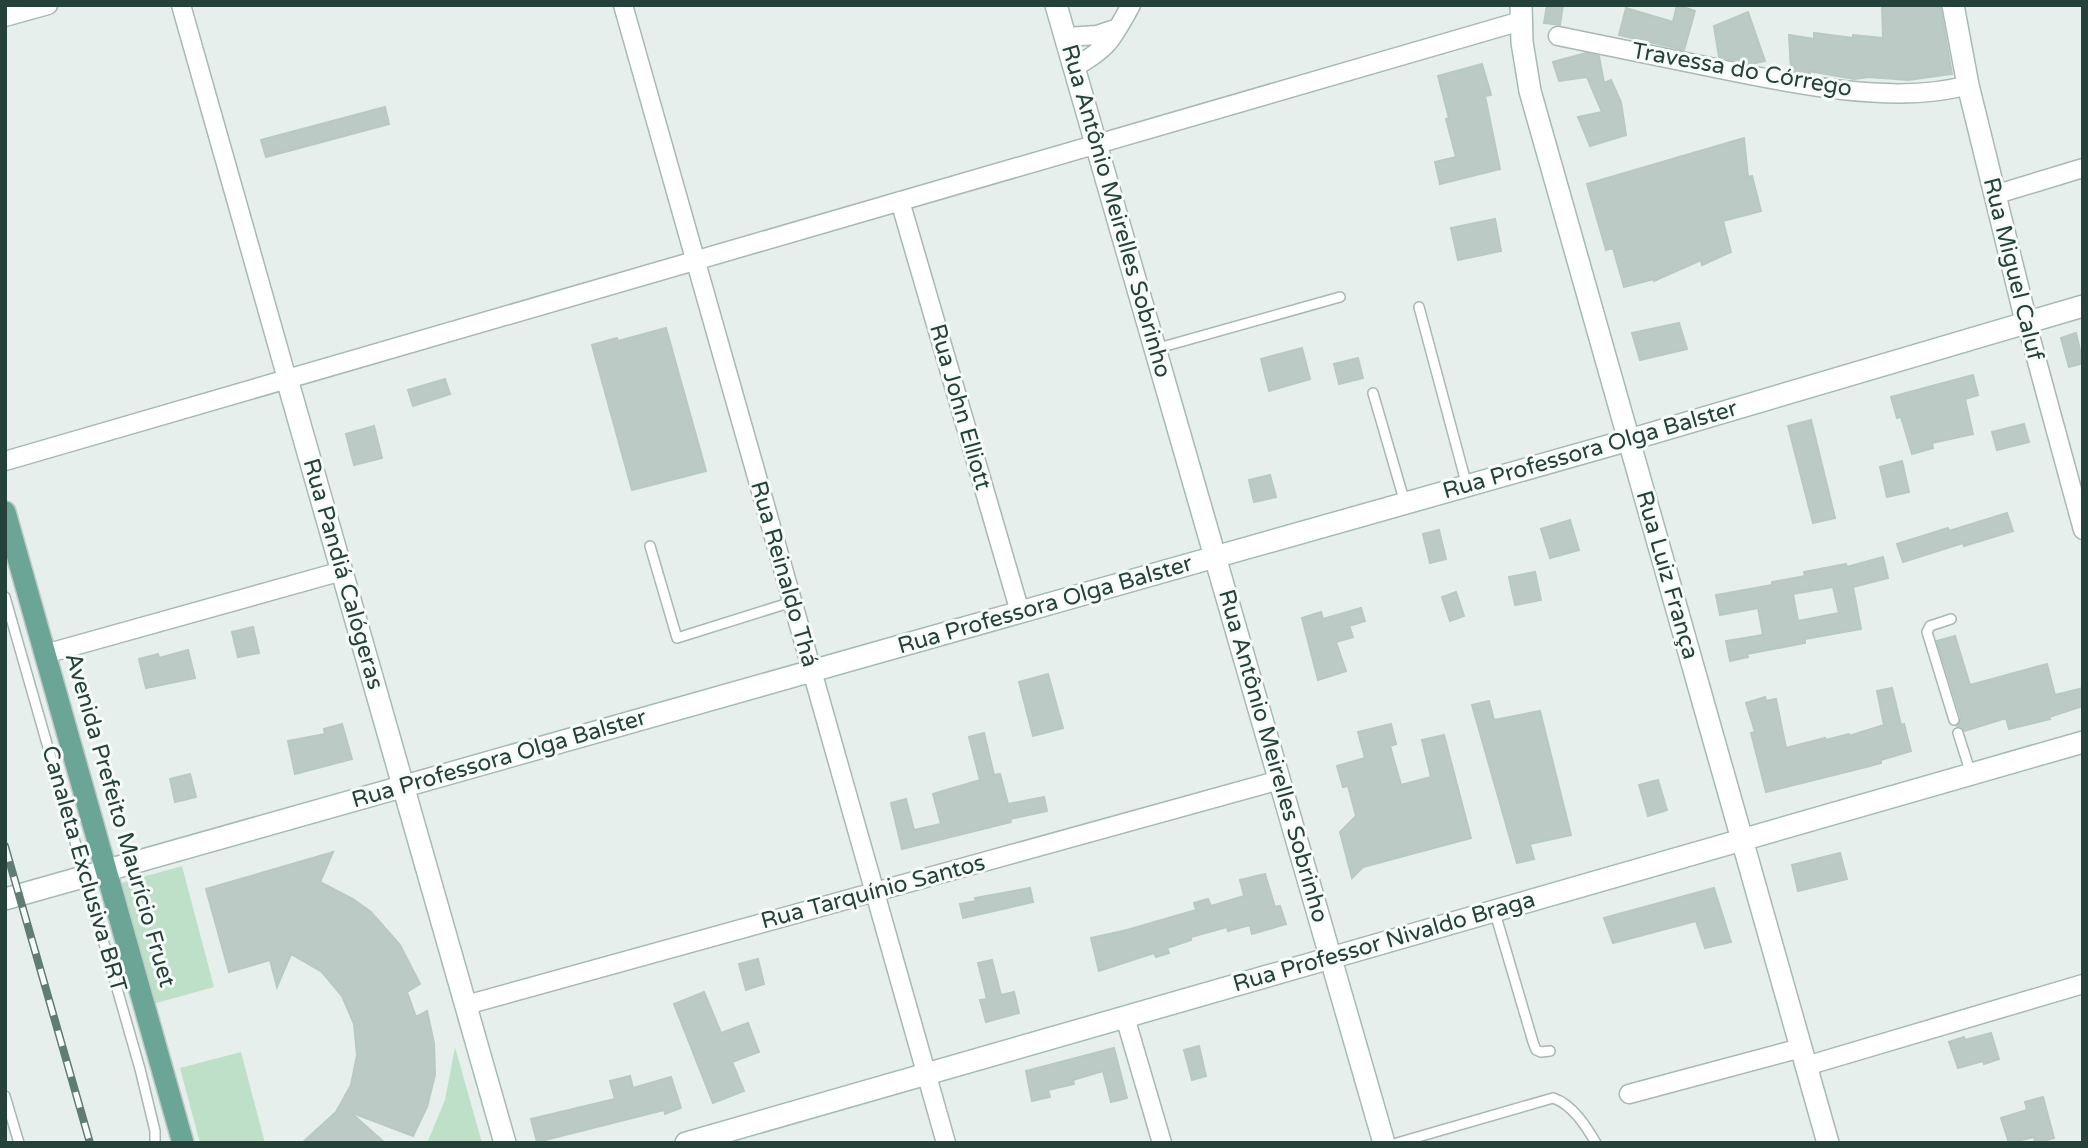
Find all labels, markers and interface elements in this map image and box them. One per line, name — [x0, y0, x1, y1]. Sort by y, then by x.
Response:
street label: Travessa do Córrego — [1630, 37, 1854, 103]
street label: Rua Antônio Meirelles Sobrinho — [1055, 41, 1177, 381]
street label: Rua Miguel Caluf — [1977, 175, 2049, 364]
street label: Rua John Elliott — [923, 321, 997, 493]
street label: Rua Professora Olga Balster — [1439, 394, 1741, 506]
street label: Rua Pandiá Calógeras — [297, 455, 389, 693]
street label: Rua Reinaldo Thá — [744, 478, 824, 670]
street label: Rua Luiz França — [1630, 488, 1704, 662]
street label: Rua Professora Olga Balster — [894, 549, 1196, 661]
street label: Rua Antônio Meirelles Sobrinho — [1212, 586, 1334, 926]
street label: Avenida Prefeito Maurício Fruet — [59, 650, 181, 990]
street label: Rua Professora Olga Balster — [348, 703, 650, 815]
street label: Canaleta Exclusiva BRT — [35, 743, 133, 995]
street label: Rua Tarquínio Santos — [758, 849, 988, 935]
street label: Rua Professor Nivaldo Braga — [1230, 885, 1538, 999]

